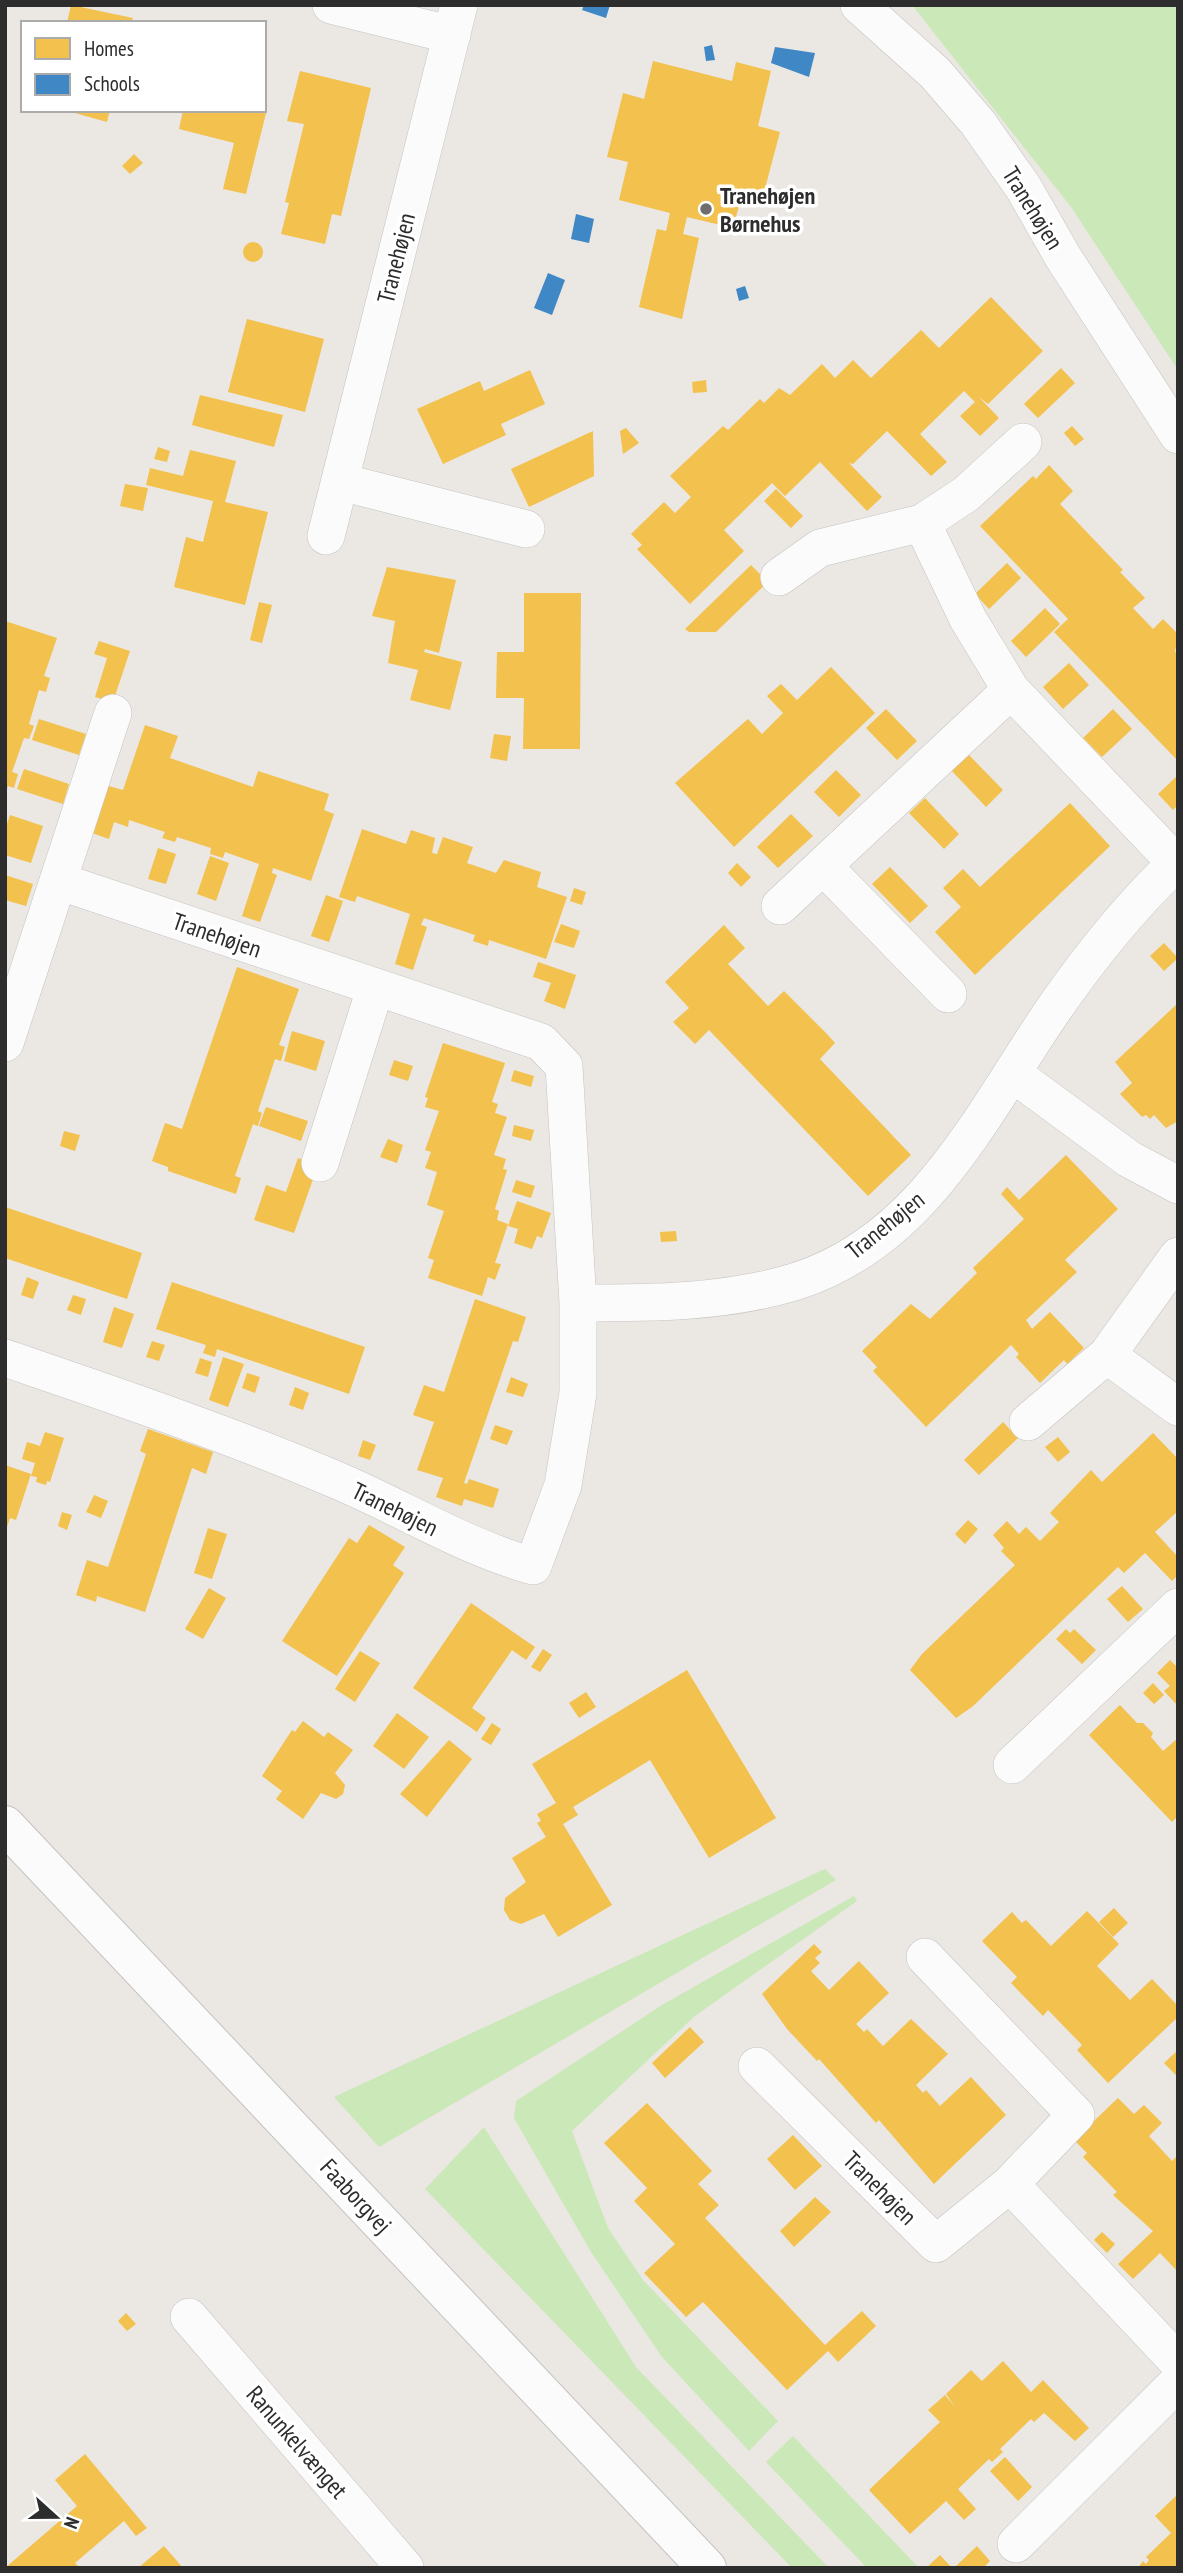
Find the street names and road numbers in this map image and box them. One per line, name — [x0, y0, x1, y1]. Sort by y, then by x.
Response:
street label: Tranehøjen — [995, 161, 1071, 255]
street label: Tranehøjen — [370, 210, 422, 306]
street label: Tranehøjen — [168, 905, 266, 965]
street label: Tranehøjen — [840, 1184, 930, 1266]
street label: Tranehøjen — [347, 1475, 443, 1543]
street label: Tranehøjen — [837, 2145, 923, 2231]
street label: Faaborgvej — [314, 2152, 398, 2240]
street label: Ranunkelvænget — [240, 2379, 355, 2505]

